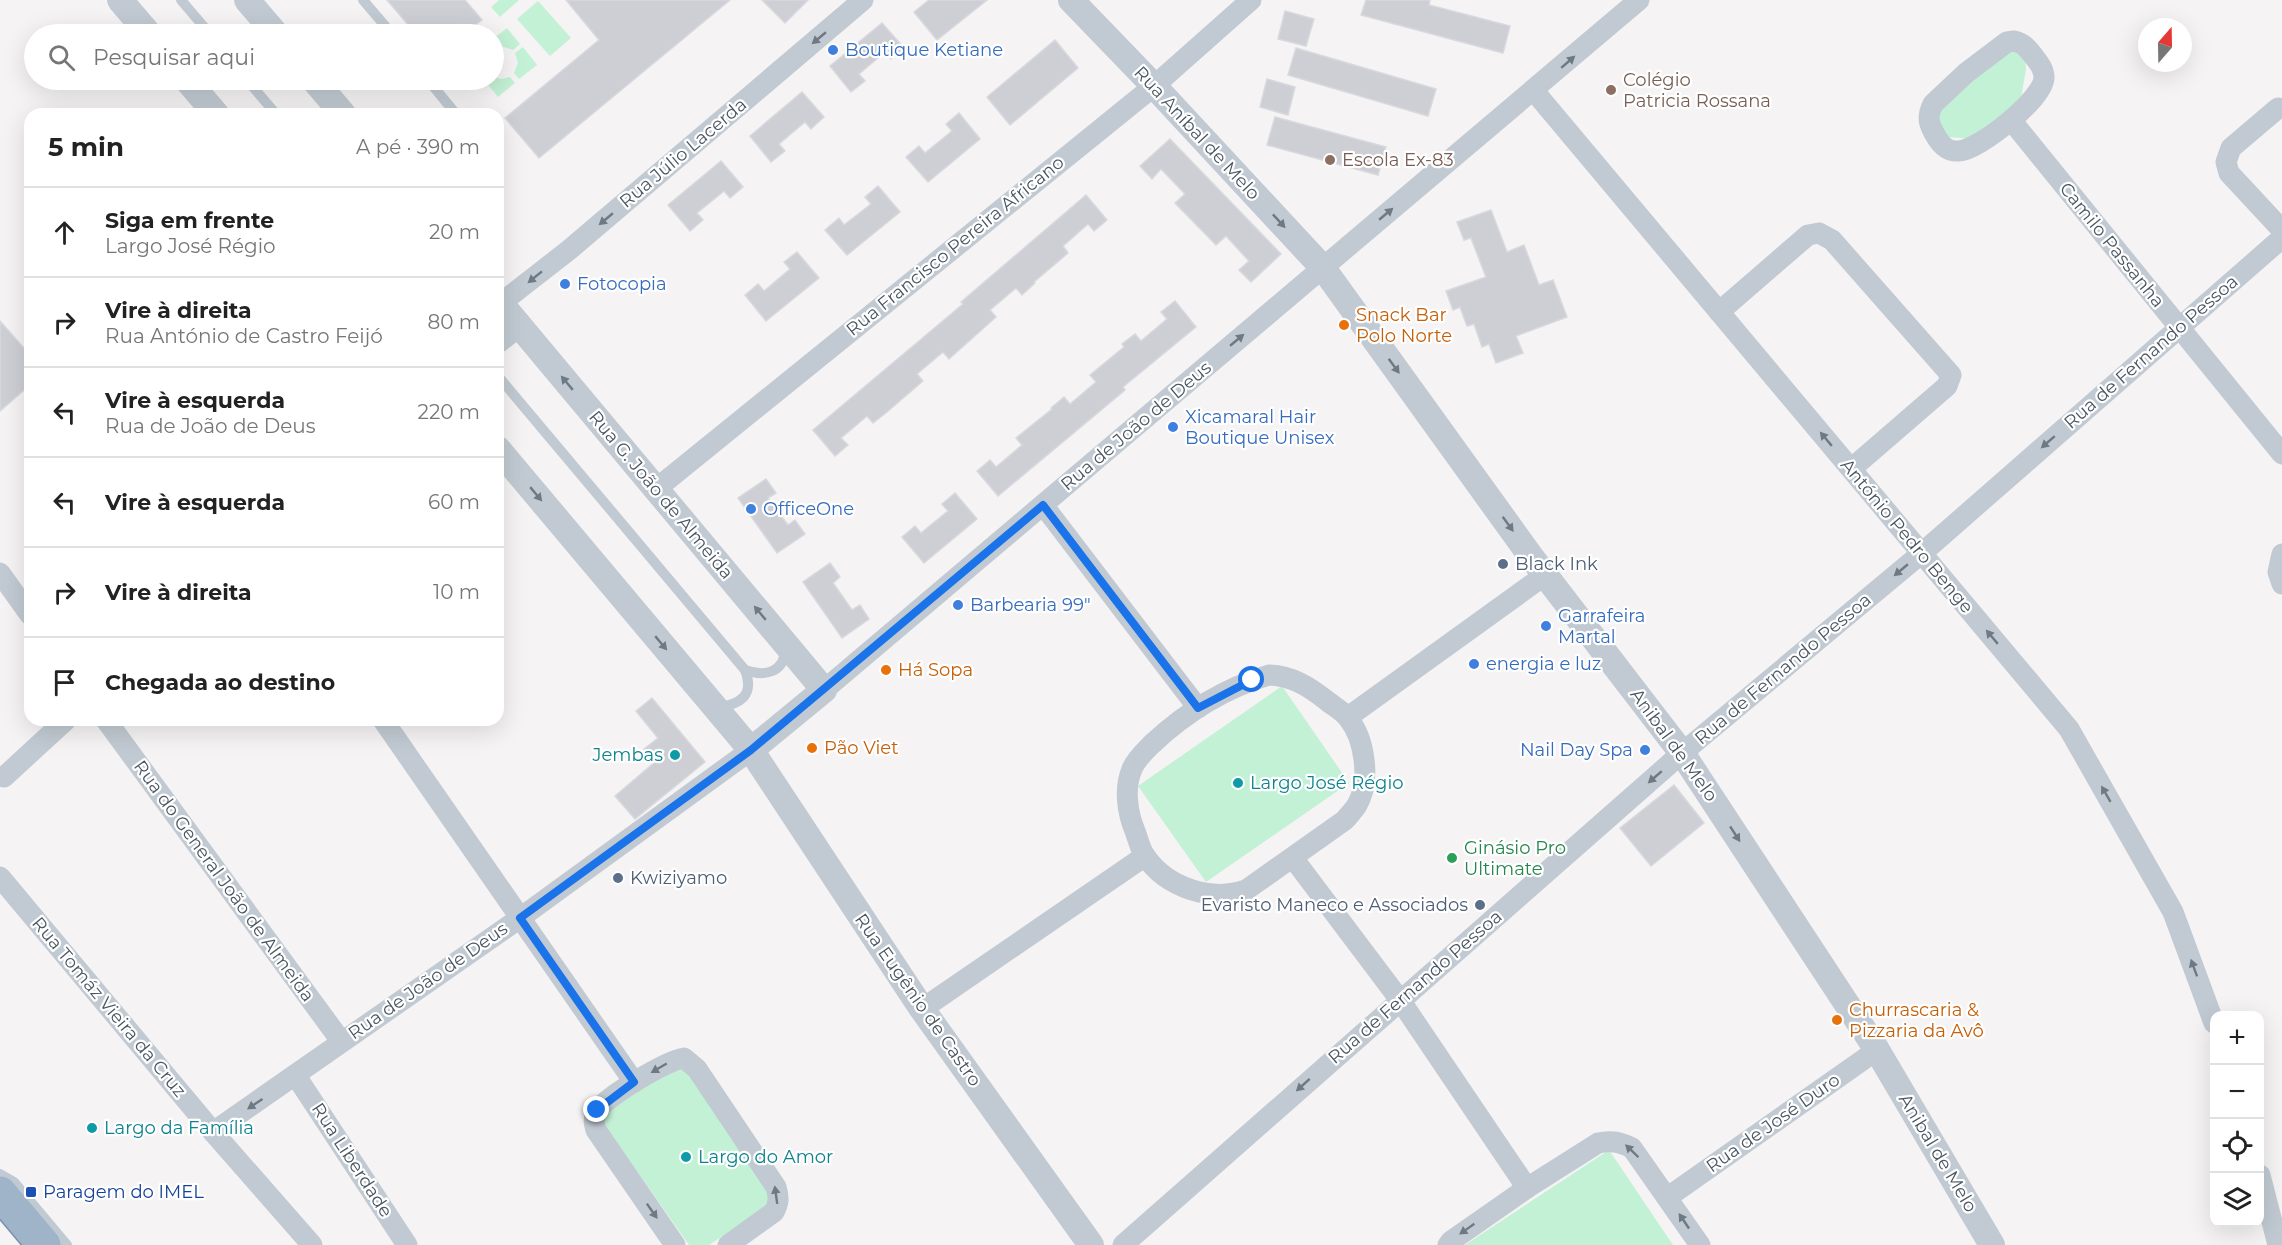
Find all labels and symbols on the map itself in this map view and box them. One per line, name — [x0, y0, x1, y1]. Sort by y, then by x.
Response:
north arrow — [2138, 18, 2192, 72]
one-way arrow — [812, 31, 827, 44]
place label: Boutique Ketiane — [845, 39, 1003, 61]
marker: Boutique Ketiane — [826, 43, 840, 57]
one-way arrow — [1560, 55, 1576, 68]
street label: Rua Aníbal de Melo — [1129, 62, 1265, 204]
place label: Colégio Patricia Rossana — [1623, 69, 1771, 112]
marker: Colégio Patricia Rossana — [1604, 83, 1618, 97]
street label: Rua Júlio Lacerda — [615, 93, 751, 213]
place label: Escola Ex-83 — [1342, 149, 1454, 171]
street label: Rua Francisco Pereira Africano — [842, 151, 1068, 341]
marker: Escola Ex-83 — [1323, 153, 1337, 167]
street label: Camilo Passanha — [2055, 178, 2169, 312]
one-way arrow — [1379, 209, 1394, 221]
one-way arrow — [598, 212, 614, 225]
one-way arrow — [1272, 213, 1285, 228]
one-way arrow — [527, 270, 543, 283]
street label: Rua de Fernando Pessoa — [2059, 270, 2243, 434]
place label: Fotocopia — [577, 273, 667, 295]
marker: Fotocopia — [558, 277, 572, 291]
place label: Snack Bar Polo Norte — [1356, 304, 1452, 347]
marker: Snack Bar Polo Norte — [1337, 318, 1351, 332]
one-way arrow — [1229, 334, 1244, 347]
street label: Rua de João de Deus — [1056, 357, 1216, 495]
one-way arrow — [1388, 358, 1400, 374]
one-way arrow — [561, 375, 574, 391]
street label: Rua G. João de Almeida — [584, 406, 738, 584]
place label: Xicamaral Hair Boutique Unisex — [1185, 406, 1335, 449]
marker: Xicamaral Hair Boutique Unisex — [1166, 420, 1180, 434]
one-way arrow — [1820, 431, 1833, 447]
one-way arrow — [2041, 435, 2056, 448]
street label: António Pedro Benge — [1836, 454, 1978, 618]
one-way arrow — [529, 486, 542, 502]
place label: OfficeOne — [763, 498, 854, 520]
marker: OfficeOne — [744, 502, 758, 516]
one-way arrow — [1502, 516, 1513, 532]
place label: Black Ink — [1515, 553, 1598, 575]
marker: Black Ink — [1496, 557, 1510, 571]
one-way arrow — [1893, 564, 1909, 577]
street label: Rua de Fernando Pessoa — [1690, 589, 1876, 749]
place label: Barbearia 99" — [970, 594, 1091, 616]
marker: Barbearia 99" — [951, 598, 965, 612]
place label: Garrafeira Martal — [1558, 605, 1645, 648]
one-way arrow — [754, 606, 767, 621]
marker: Garrafeira Martal — [1539, 619, 1553, 633]
one-way arrow — [1986, 630, 1999, 645]
one-way arrow — [654, 635, 667, 650]
place label: energia e luz — [1486, 653, 1601, 675]
marker: energia e luz — [1467, 657, 1481, 671]
place label: Há Sopa — [898, 659, 973, 681]
marker: Há Sopa — [879, 663, 893, 677]
route start — [1238, 666, 1264, 692]
street label: Anibal de Melo — [1626, 684, 1722, 806]
place label: Pão Viet — [824, 737, 899, 759]
place label: Nail Day Spa — [1520, 739, 1633, 761]
marker: Pão Viet — [805, 741, 819, 755]
marker: Nail Day Spa — [1638, 743, 1652, 757]
place label: Jembas — [591, 744, 663, 766]
marker: Jembas — [668, 748, 682, 762]
street label: Rua do General João de Almeida — [129, 756, 319, 1006]
one-way arrow — [1647, 770, 1663, 783]
place label: Largo José Régio — [1250, 772, 1404, 794]
marker: Largo José Régio — [1231, 776, 1245, 790]
one-way arrow — [2101, 785, 2111, 802]
one-way arrow — [1729, 825, 1741, 841]
place label: Ginásio Pro Ultimate — [1464, 837, 1566, 880]
marker: Ginásio Pro Ultimate — [1445, 851, 1459, 865]
place label: Kwiziyamo — [630, 867, 727, 889]
marker: Kwiziyamo — [611, 871, 625, 885]
place label: Evaristo Maneco e Associados — [1201, 894, 1468, 916]
marker: Evaristo Maneco e Associados — [1473, 898, 1487, 912]
street label: Rua de Fernando Pessoa — [1323, 905, 1507, 1069]
street label: Rua Eugênio de Castro — [850, 909, 986, 1091]
street label: Rua Tomáz Vieira da Cruz — [27, 913, 191, 1101]
street label: Rua de João de Deus — [344, 918, 512, 1044]
one-way arrow — [2189, 959, 2198, 977]
place label: Churrascaria & Pizzaria da Avô — [1849, 999, 1984, 1042]
marker: Churrascaria & Pizzaria da Avô — [1830, 1013, 1844, 1027]
one-way arrow — [650, 1063, 667, 1073]
street label: Rua de José Duro — [1702, 1069, 1844, 1177]
one-way arrow — [1296, 1078, 1311, 1092]
street label: Anibal de Melo — [1894, 1090, 1982, 1216]
route end — [583, 1096, 609, 1122]
one-way arrow — [247, 1098, 263, 1110]
street label: Rua Liberdade — [307, 1099, 397, 1221]
place label: Largo da Família — [104, 1117, 254, 1139]
marker: Largo da Família — [85, 1121, 99, 1135]
one-way arrow — [1625, 1144, 1639, 1158]
place label: Largo do Amor — [698, 1146, 833, 1168]
marker: Largo do Amor — [679, 1150, 693, 1164]
place label: Paragem do IMEL — [43, 1181, 204, 1203]
marker: Paragem do IMEL — [24, 1185, 38, 1199]
one-way arrow — [772, 1185, 781, 1204]
one-way arrow — [646, 1203, 658, 1219]
one-way arrow — [1679, 1213, 1690, 1229]
one-way arrow — [1459, 1223, 1475, 1234]

